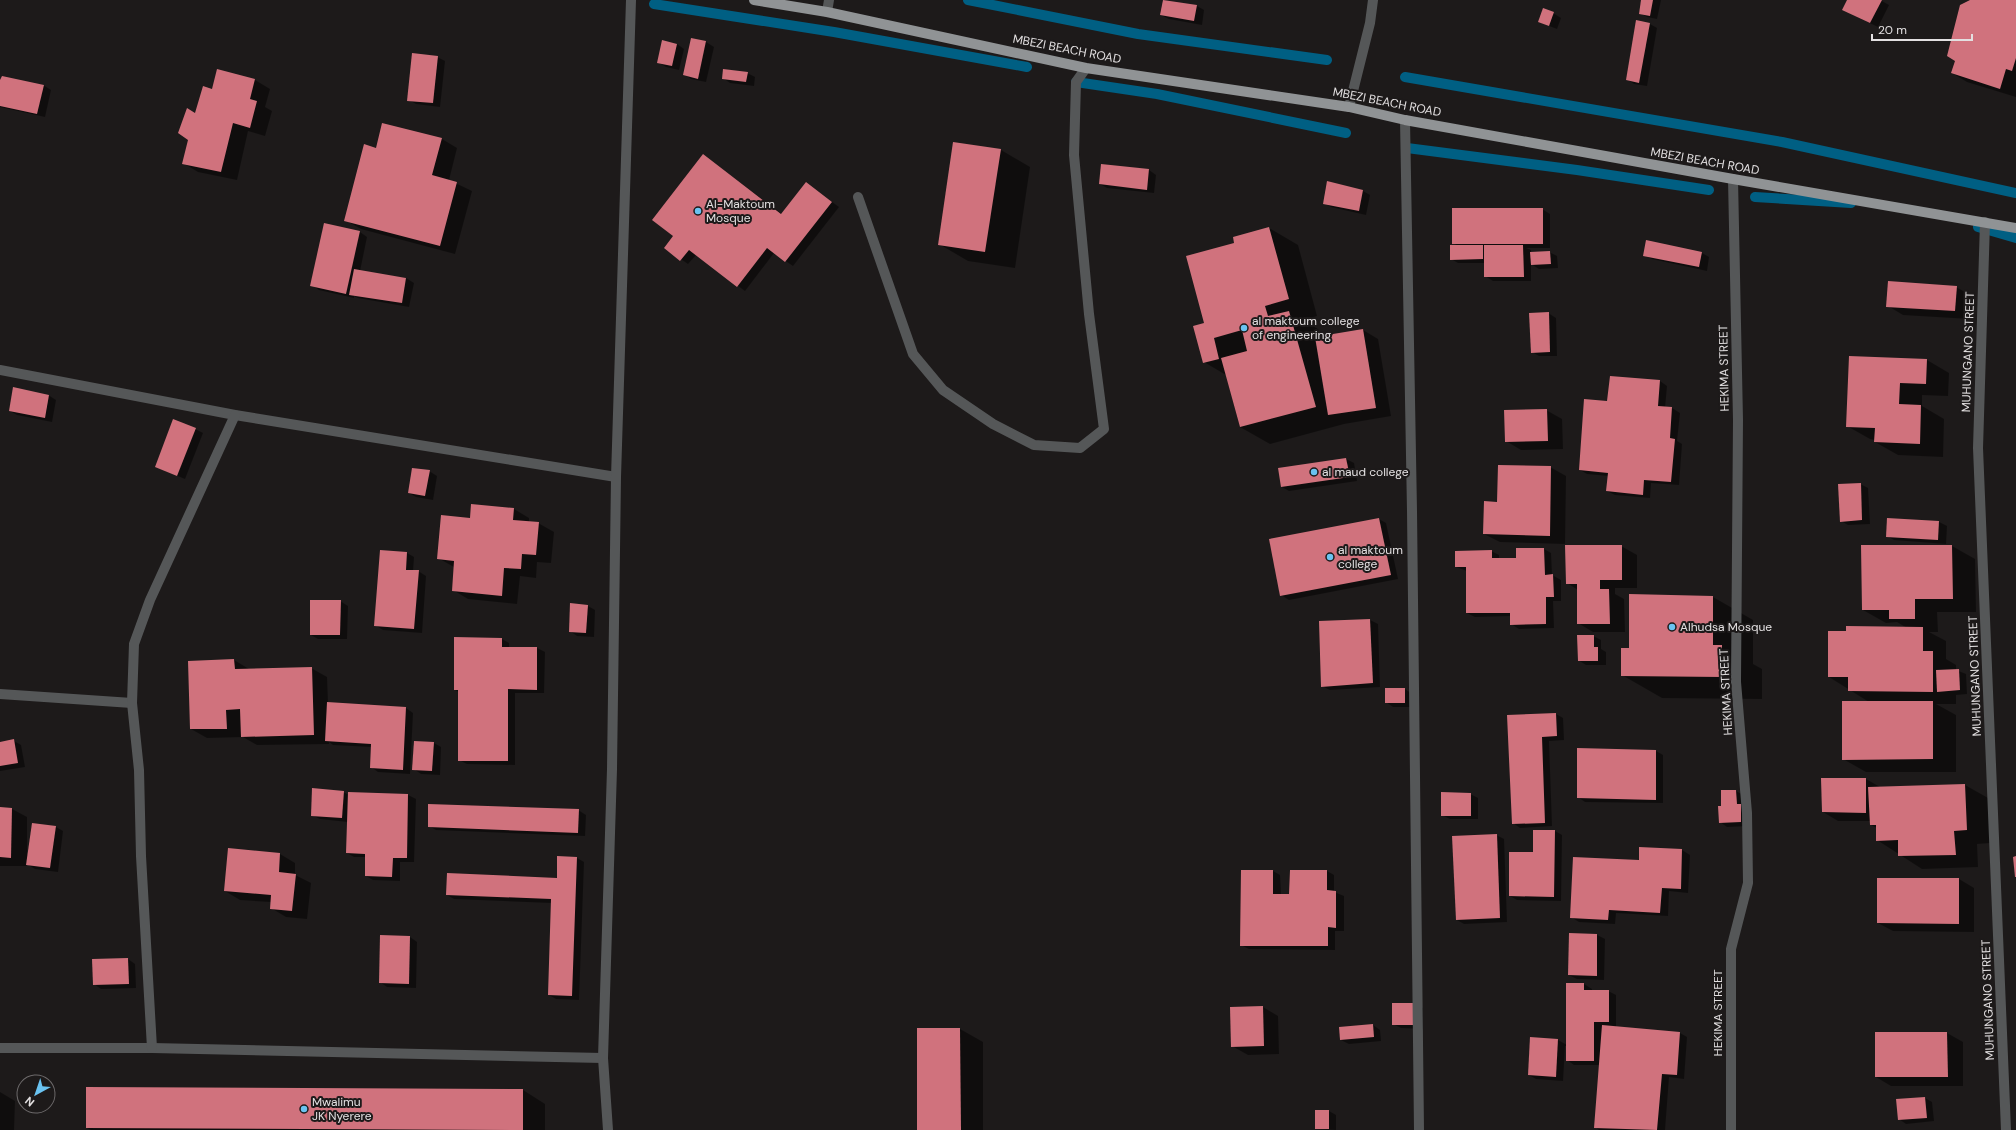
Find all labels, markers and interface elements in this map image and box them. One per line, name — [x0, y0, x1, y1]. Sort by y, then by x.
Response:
scale bar — [1872, 16, 1972, 42]
text: 20 m — [1878, 22, 1907, 38]
street label: MBEZI BEACH ROAD — [1011, 31, 1123, 67]
street label: MBEZI BEACH ROAD — [1331, 84, 1443, 120]
street label: MBEZI BEACH ROAD — [1649, 144, 1761, 178]
place label: Al-Maktoum Mosque — [706, 196, 775, 226]
marker: Al-Maktoum Mosque — [693, 206, 703, 216]
street label: MUHUNGANO STREET — [1958, 291, 1978, 413]
place label: al maktoum college of engineering — [1252, 313, 1360, 343]
marker: al maktoum college of engineering — [1239, 323, 1249, 333]
street label: HEKIMA STREET — [1715, 324, 1733, 412]
place label: al maud college — [1322, 464, 1409, 480]
marker: al maud college — [1309, 467, 1319, 477]
place label: al maktoum college — [1338, 542, 1403, 572]
marker: al maktoum college — [1325, 552, 1335, 562]
street label: MUHUNGANO STREET — [1965, 615, 1985, 737]
place label: Alhudsa Mosque — [1680, 619, 1772, 635]
marker: Alhudsa Mosque — [1667, 622, 1677, 632]
street label: HEKIMA STREET — [1716, 648, 1736, 736]
street label: MUHUNGANO STREET — [1978, 939, 1998, 1061]
street label: HEKIMA STREET — [1710, 969, 1726, 1056]
north arrow — [16, 1074, 56, 1114]
text: N — [22, 1094, 37, 1110]
place label: Mwalimu JK Nyerere — [312, 1094, 372, 1124]
marker: Mwalimu JK Nyerere — [299, 1104, 309, 1114]

